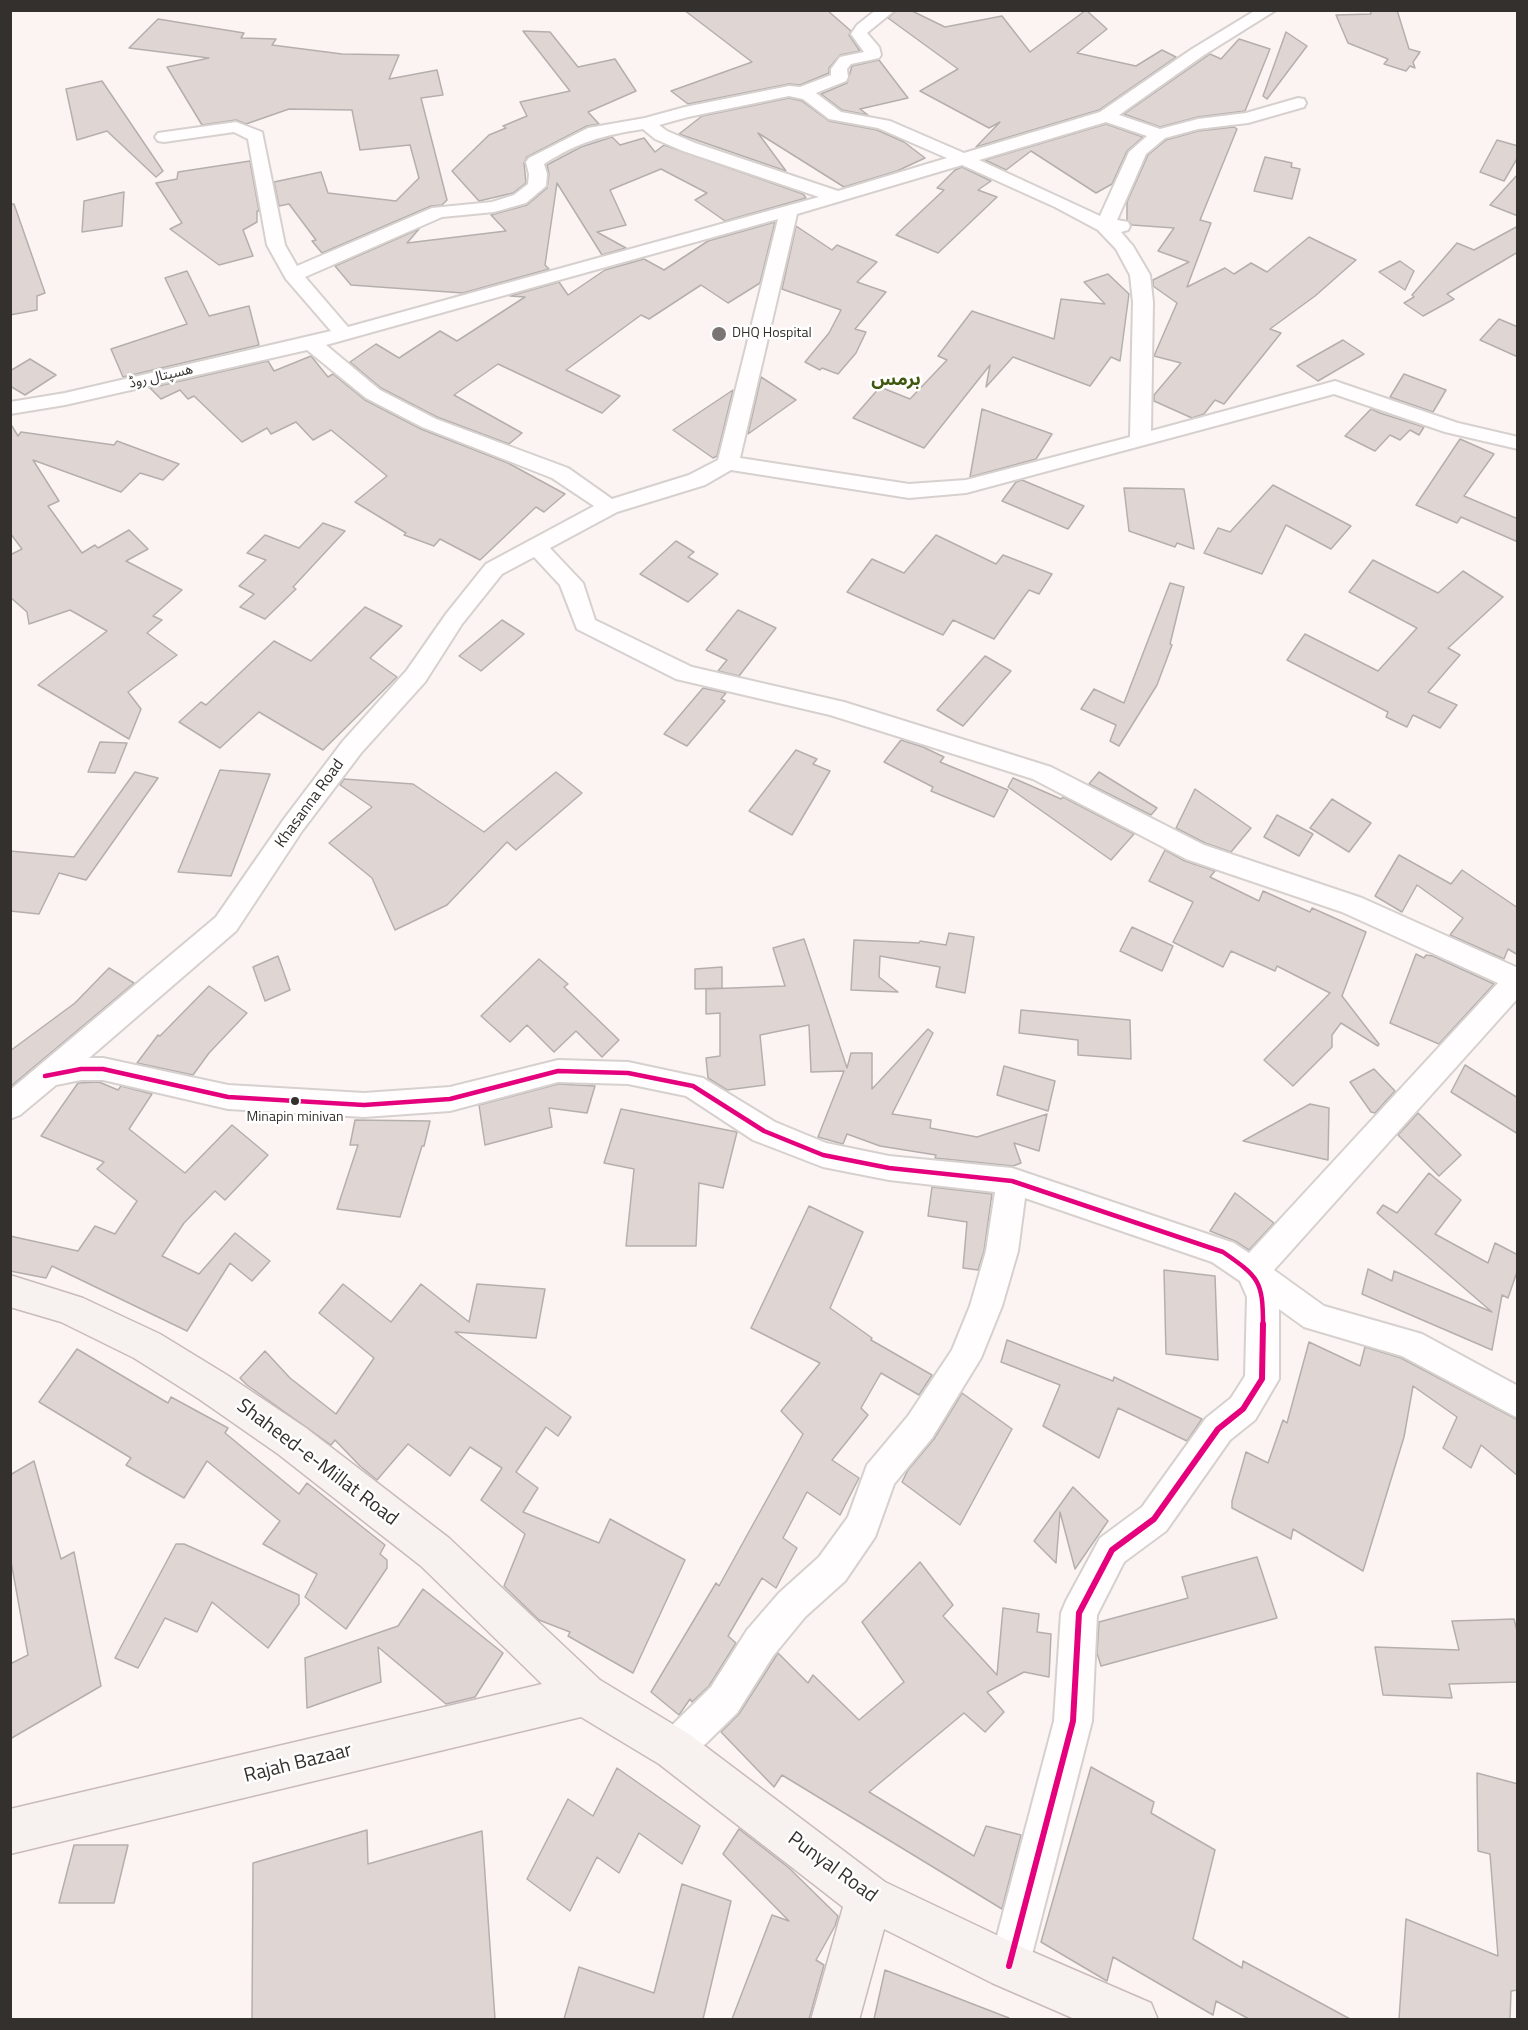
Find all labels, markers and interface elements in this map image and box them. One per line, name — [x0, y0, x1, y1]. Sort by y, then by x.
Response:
marker: DHQ Hospital — [710, 325, 728, 343]
place label: DHQ Hospital — [732, 326, 812, 342]
street label: ھسپتال روڈ — [127, 361, 195, 393]
district label: برمس — [871, 370, 921, 392]
street label: Khasanna Road — [272, 756, 348, 852]
marker: Minapin minivan — [289, 1095, 301, 1107]
place label: Minapin minivan — [247, 1110, 343, 1126]
street label: Shaheed-e-Millat Road — [232, 1394, 402, 1532]
street label: Rajah Bazaar — [242, 1739, 354, 1789]
street label: Punyal Road — [783, 1827, 881, 1909]

